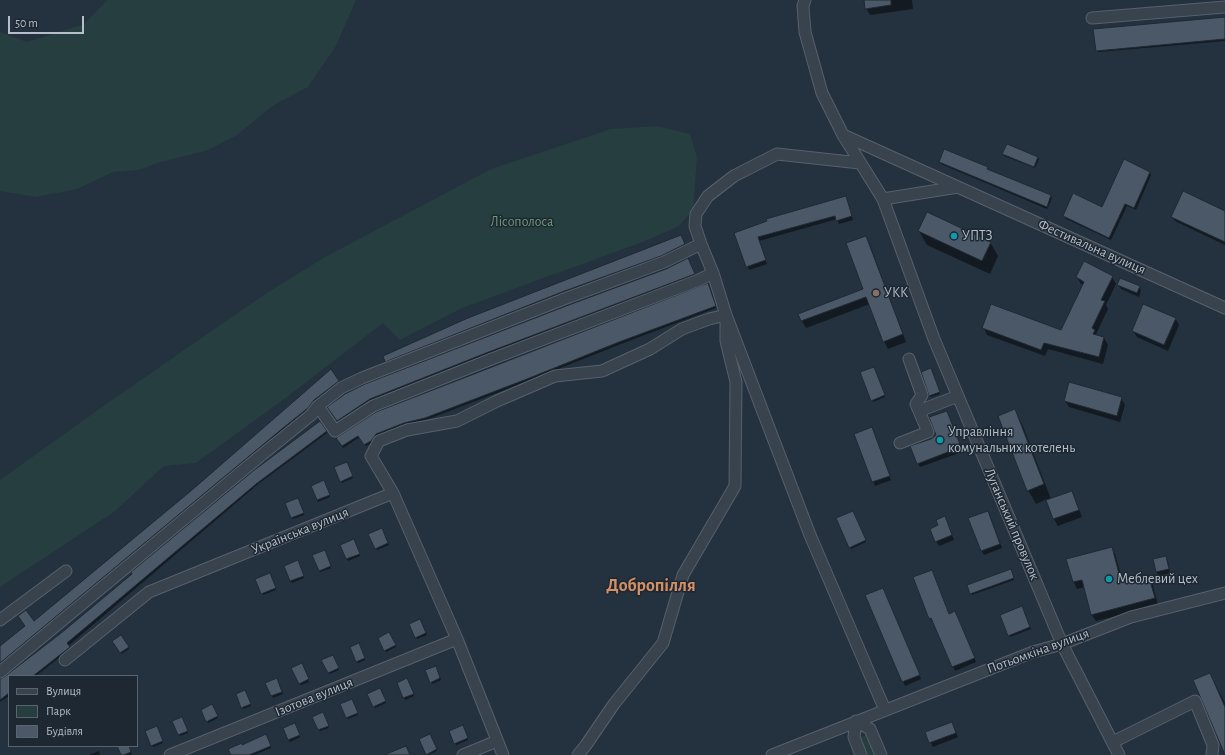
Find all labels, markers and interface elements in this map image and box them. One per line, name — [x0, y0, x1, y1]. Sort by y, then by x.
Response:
scale bar — [10, 8, 86, 34]
text: 50 m — [15, 17, 38, 29]
park label: Лісополоса — [490, 214, 554, 230]
street label: Фестивальна вулиця — [1036, 216, 1148, 278]
place label: УПТЗ — [962, 228, 993, 244]
marker: УПТЗ — [949, 231, 959, 241]
place label: УКК — [884, 285, 908, 301]
marker: УКК — [871, 288, 881, 298]
place label: Управління комунальних котелень — [948, 424, 1075, 456]
marker: Управління комунальних котелень — [935, 435, 945, 445]
street label: Луганський провулок — [981, 465, 1043, 583]
street label: Українська вулиця — [249, 504, 351, 558]
place label: Меблевий цех — [1117, 571, 1198, 587]
marker: Меблевий цех — [1104, 574, 1114, 584]
district label: Добропілля — [606, 575, 696, 597]
street label: Потьомкіна вулиця — [985, 625, 1091, 677]
street label: Ізотова вулиця — [272, 674, 356, 720]
legend — [8, 675, 138, 747]
text: Вулиця — [46, 685, 81, 697]
text: Парк — [46, 705, 71, 717]
text: Будівля — [46, 725, 83, 737]

